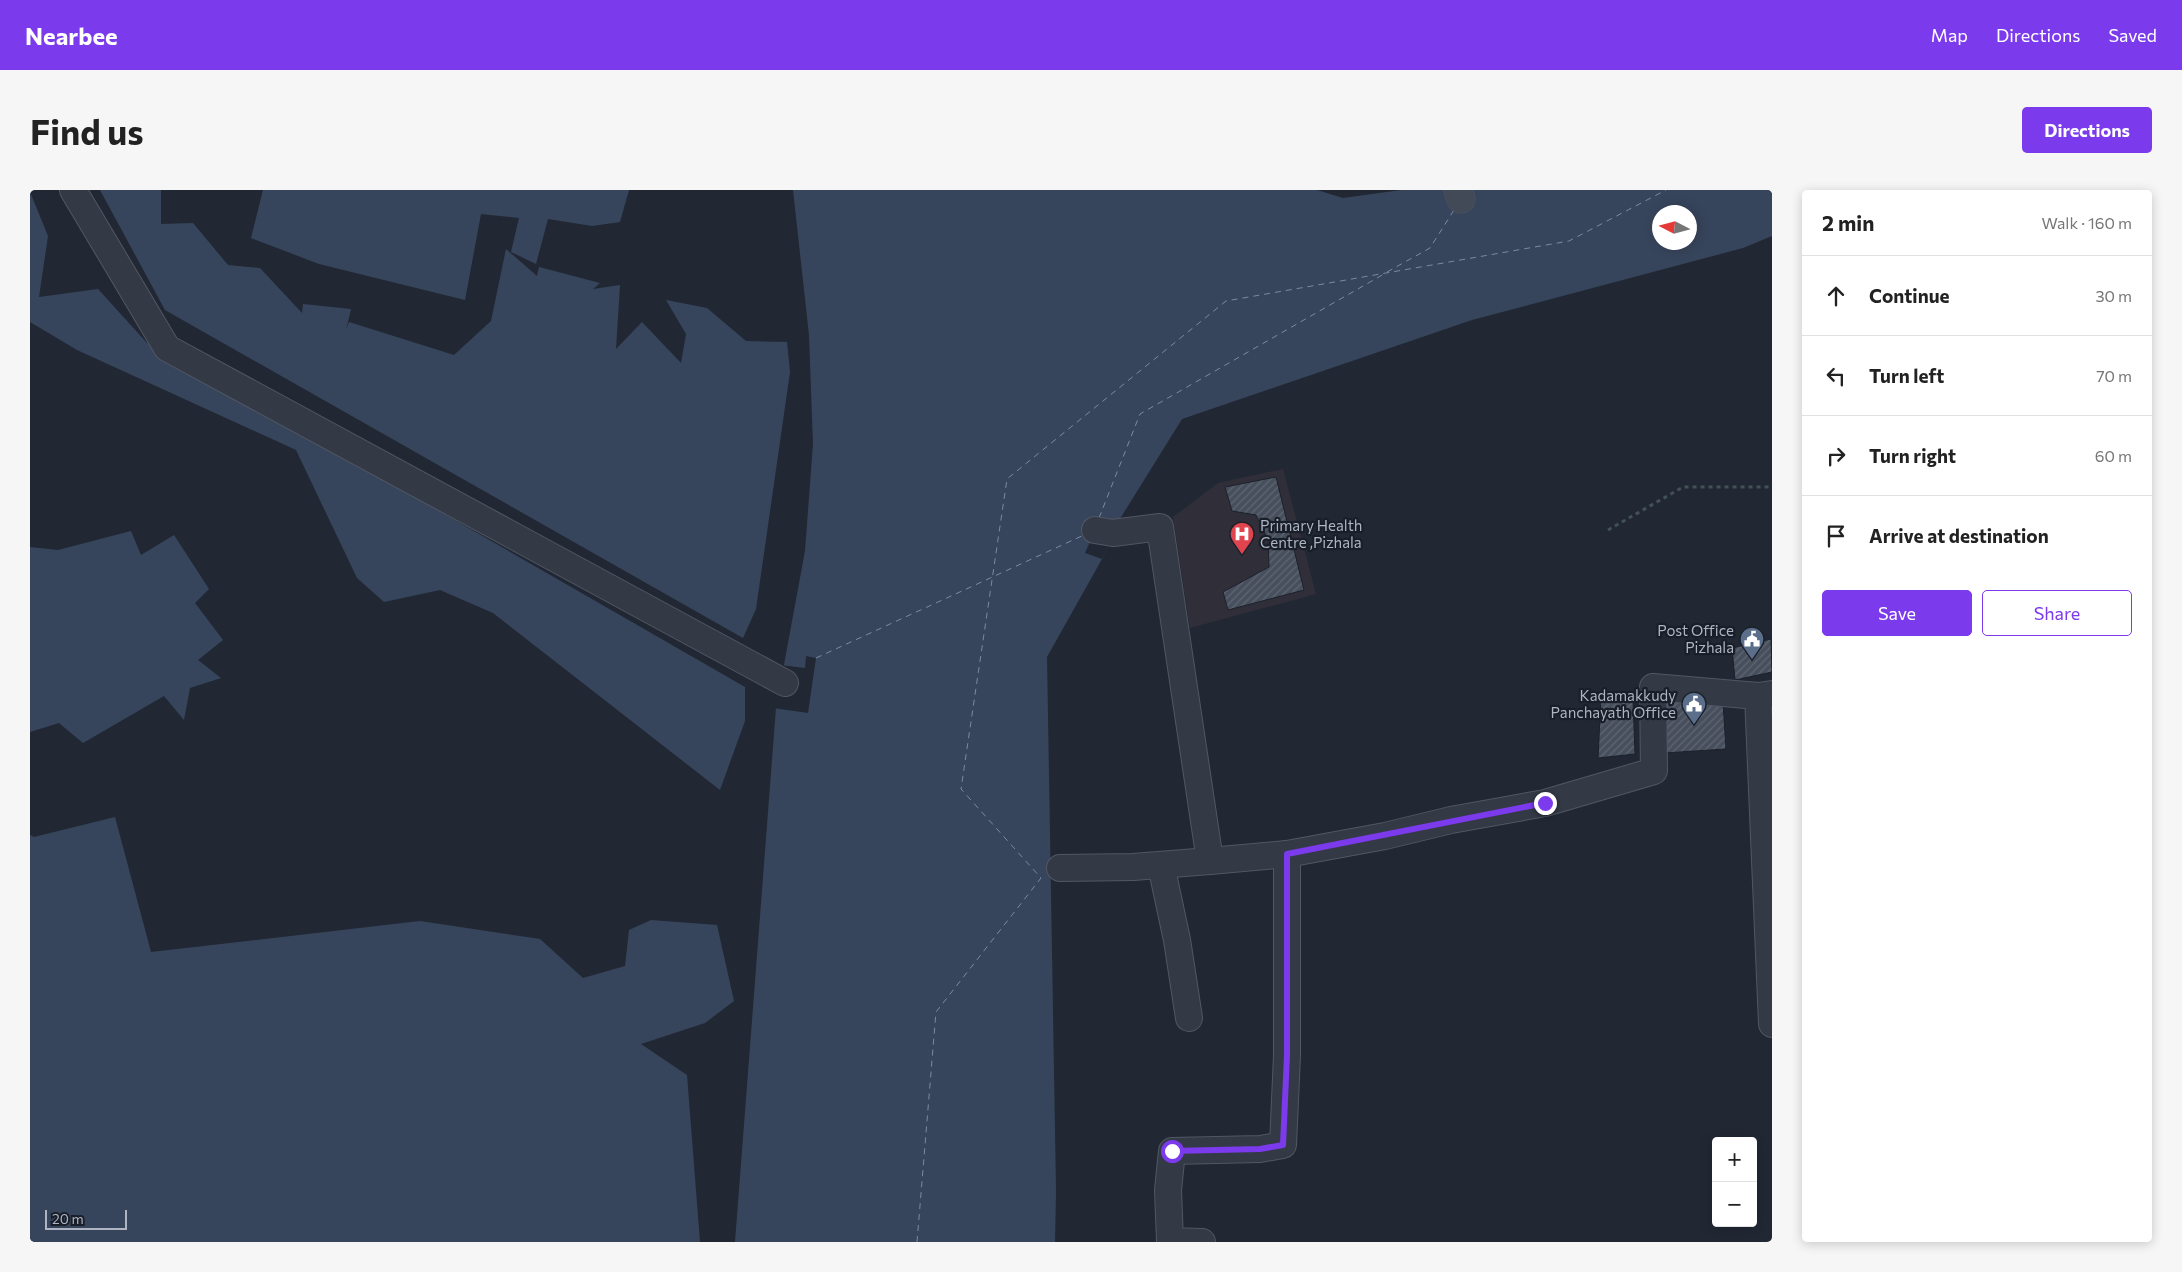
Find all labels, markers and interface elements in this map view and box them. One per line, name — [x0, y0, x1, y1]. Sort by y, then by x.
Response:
text: Nearbee — [25, 21, 118, 50]
text: Map — [1931, 24, 1968, 46]
text: Directions — [1996, 24, 2080, 46]
text: Saved — [2108, 24, 2157, 46]
button: Directions — [2022, 107, 2152, 153]
text: Find us — [30, 109, 144, 152]
north arrow — [1652, 205, 1697, 250]
text: 2 min — [1822, 210, 1874, 235]
text: Walk · 160 m — [2042, 213, 2132, 232]
icon: ahead — [1822, 282, 1850, 310]
text: Continue — [1869, 284, 1949, 307]
text: 30 m — [2095, 286, 2132, 305]
icon: left — [1822, 362, 1850, 390]
text: Turn left — [1869, 364, 1944, 387]
text: 70 m — [2096, 366, 2132, 385]
icon: right — [1822, 442, 1850, 470]
text: Turn right — [1869, 444, 1956, 467]
text: 60 m — [2095, 446, 2132, 465]
place label: Primary Health Centre ,Pizhala — [1260, 516, 1362, 551]
hospital icon: Primary Health Centre ,Pizhala — [1229, 521, 1255, 555]
icon: arrive — [1822, 522, 1850, 550]
text: Arrive at destination — [1869, 524, 2049, 547]
button: Save — [1822, 590, 1972, 636]
button: Share — [1982, 590, 2132, 636]
place label: Post Office Pizhala — [1657, 621, 1734, 656]
public building icon: Post Office Pizhala — [1739, 626, 1765, 660]
place label: Kadamakkudy Panchayath Office — [1550, 686, 1676, 721]
public building icon: Kadamakkudy Panchayath Office — [1681, 691, 1707, 725]
route end — [1534, 792, 1557, 815]
map controls — [1712, 1137, 1757, 1227]
button: + — [1712, 1137, 1757, 1182]
route start — [1161, 1140, 1184, 1163]
button: − — [1712, 1182, 1757, 1227]
scale bar — [45, 1207, 128, 1230]
text: 20 m — [52, 1210, 84, 1227]

